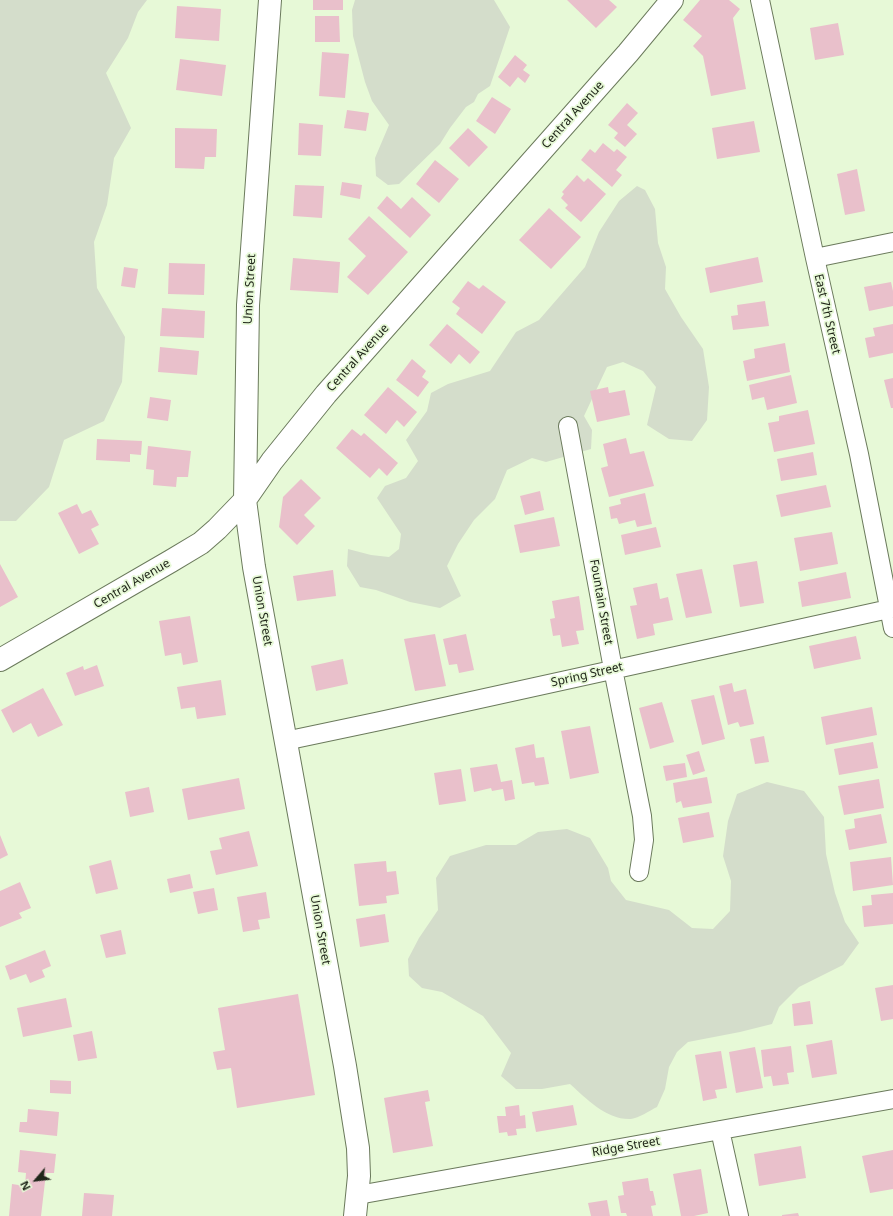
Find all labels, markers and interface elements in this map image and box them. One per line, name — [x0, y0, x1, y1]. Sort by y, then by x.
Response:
street label: Central Avenue — [539, 78, 607, 152]
street label: Union Street — [241, 253, 259, 325]
street label: East 7th Street — [811, 273, 843, 355]
street label: Central Avenue — [324, 321, 392, 395]
street label: Central Avenue — [91, 556, 173, 612]
street label: Fountain Street — [586, 558, 616, 646]
street label: Union Street — [249, 575, 275, 647]
street label: Spring Street — [550, 660, 624, 690]
street label: Union Street — [307, 894, 333, 966]
street label: Ridge Street — [591, 1134, 661, 1160]
north arrow — [16, 1160, 56, 1200]
text: N — [16, 1178, 34, 1193]

